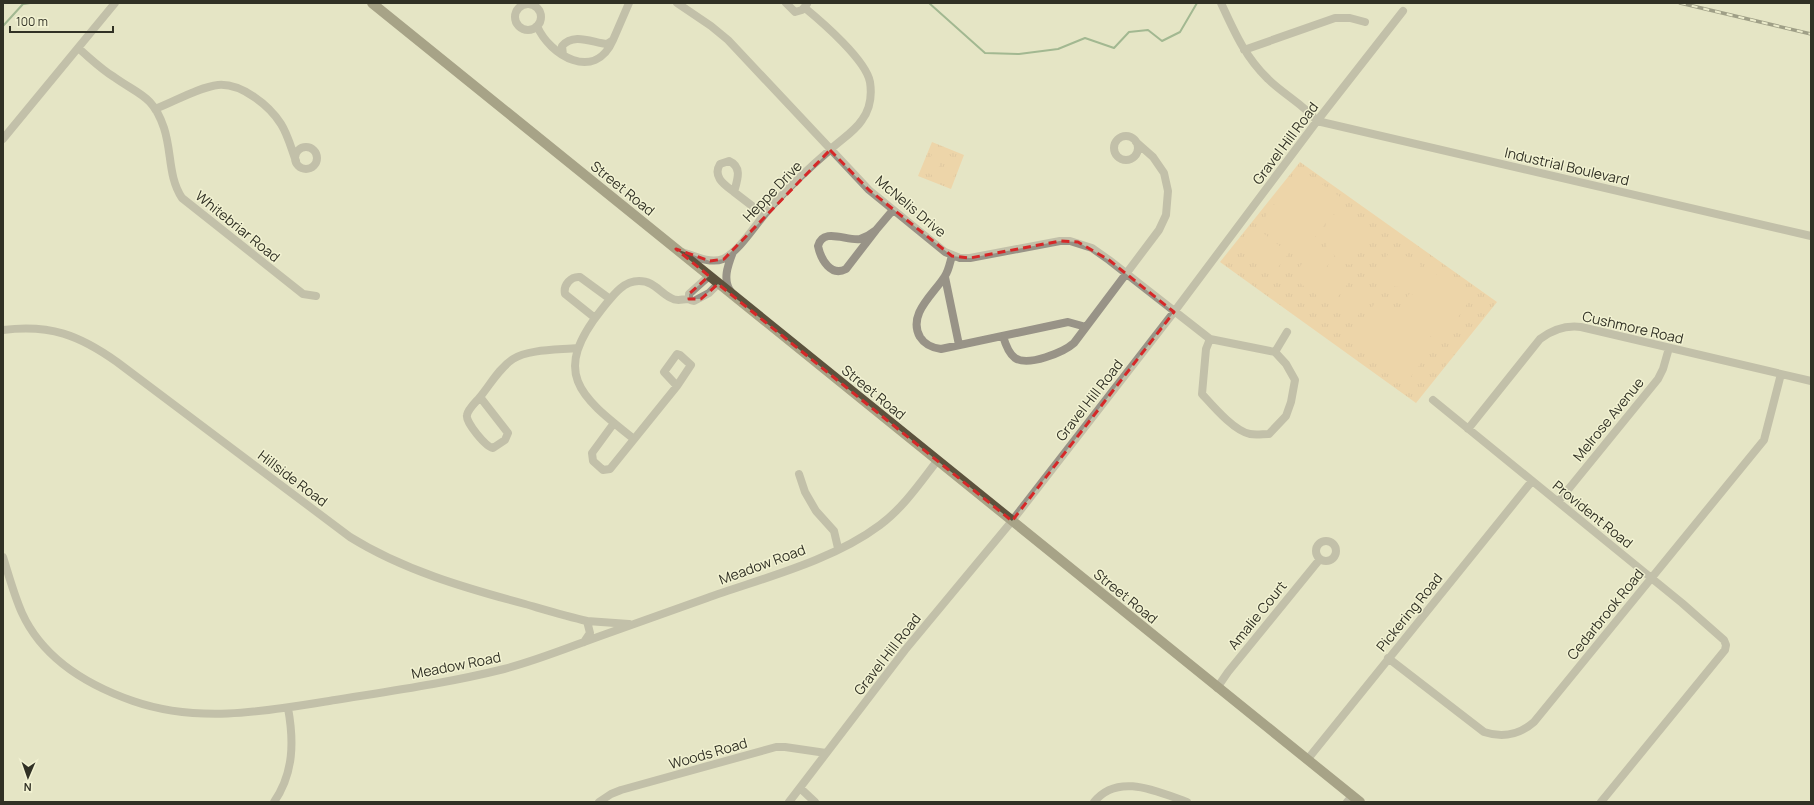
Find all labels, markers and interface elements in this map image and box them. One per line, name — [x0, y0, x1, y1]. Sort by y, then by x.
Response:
scale bar — [10, 8, 113, 34]
text: 100 m — [16, 13, 48, 30]
street label: Gravel Hill Road — [1248, 98, 1322, 188]
street label: Industrial Boulevard — [1503, 142, 1631, 190]
street label: Street Road — [587, 156, 659, 220]
street label: Heppe Drive — [738, 156, 806, 226]
street label: McNelis Drive — [872, 171, 950, 241]
street label: Whitebriar Road — [192, 186, 284, 266]
street label: Cushmore Road — [1581, 306, 1685, 348]
street label: Gravel Hill Road — [1051, 355, 1127, 445]
street label: Street Road — [838, 360, 910, 424]
street label: Melrose Avenue — [1568, 373, 1648, 465]
street label: Hillside Road — [254, 446, 332, 510]
street label: Provident Road — [1549, 476, 1637, 552]
street label: Meadow Road — [716, 540, 808, 588]
street label: Street Road — [1090, 564, 1162, 628]
street label: Cedarbrook Road — [1562, 565, 1648, 663]
street label: Pickering Road — [1372, 569, 1446, 655]
street label: Amalie Court — [1223, 576, 1291, 653]
street label: Gravel Hill Road — [849, 609, 925, 699]
street label: Meadow Road — [410, 647, 502, 683]
street label: Woods Road — [667, 733, 749, 773]
north arrow — [8, 757, 48, 797]
text: N — [23, 780, 32, 795]

